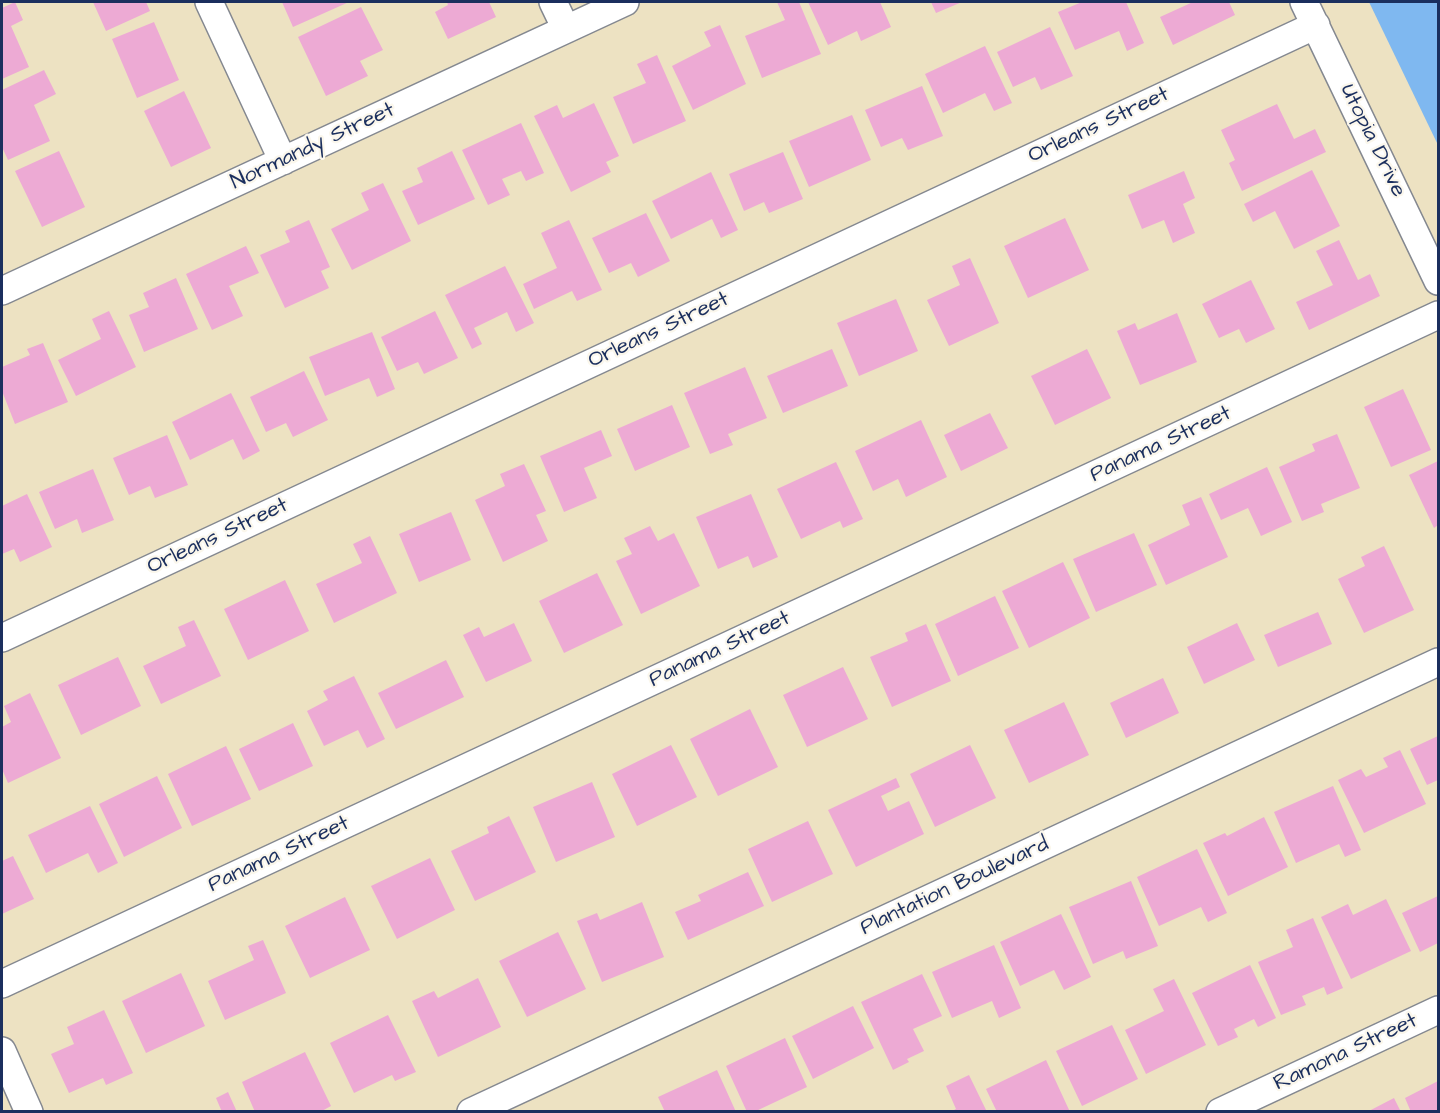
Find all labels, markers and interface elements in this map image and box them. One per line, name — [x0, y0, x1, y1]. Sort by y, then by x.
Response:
street label: Utopia Drive — [1333, 80, 1411, 202]
street label: Orleans Street — [1024, 82, 1174, 170]
street label: Normandy Street — [227, 97, 399, 197]
street label: Orleans Street — [584, 287, 734, 375]
street label: Panama Street — [1086, 401, 1236, 489]
street label: Orleans Street — [143, 493, 293, 581]
street label: Panama Street — [645, 606, 795, 694]
street label: Panama Street — [204, 811, 354, 899]
street label: Plantation Boulevard — [857, 832, 1053, 942]
street label: Ramona Street — [1270, 1008, 1422, 1098]

